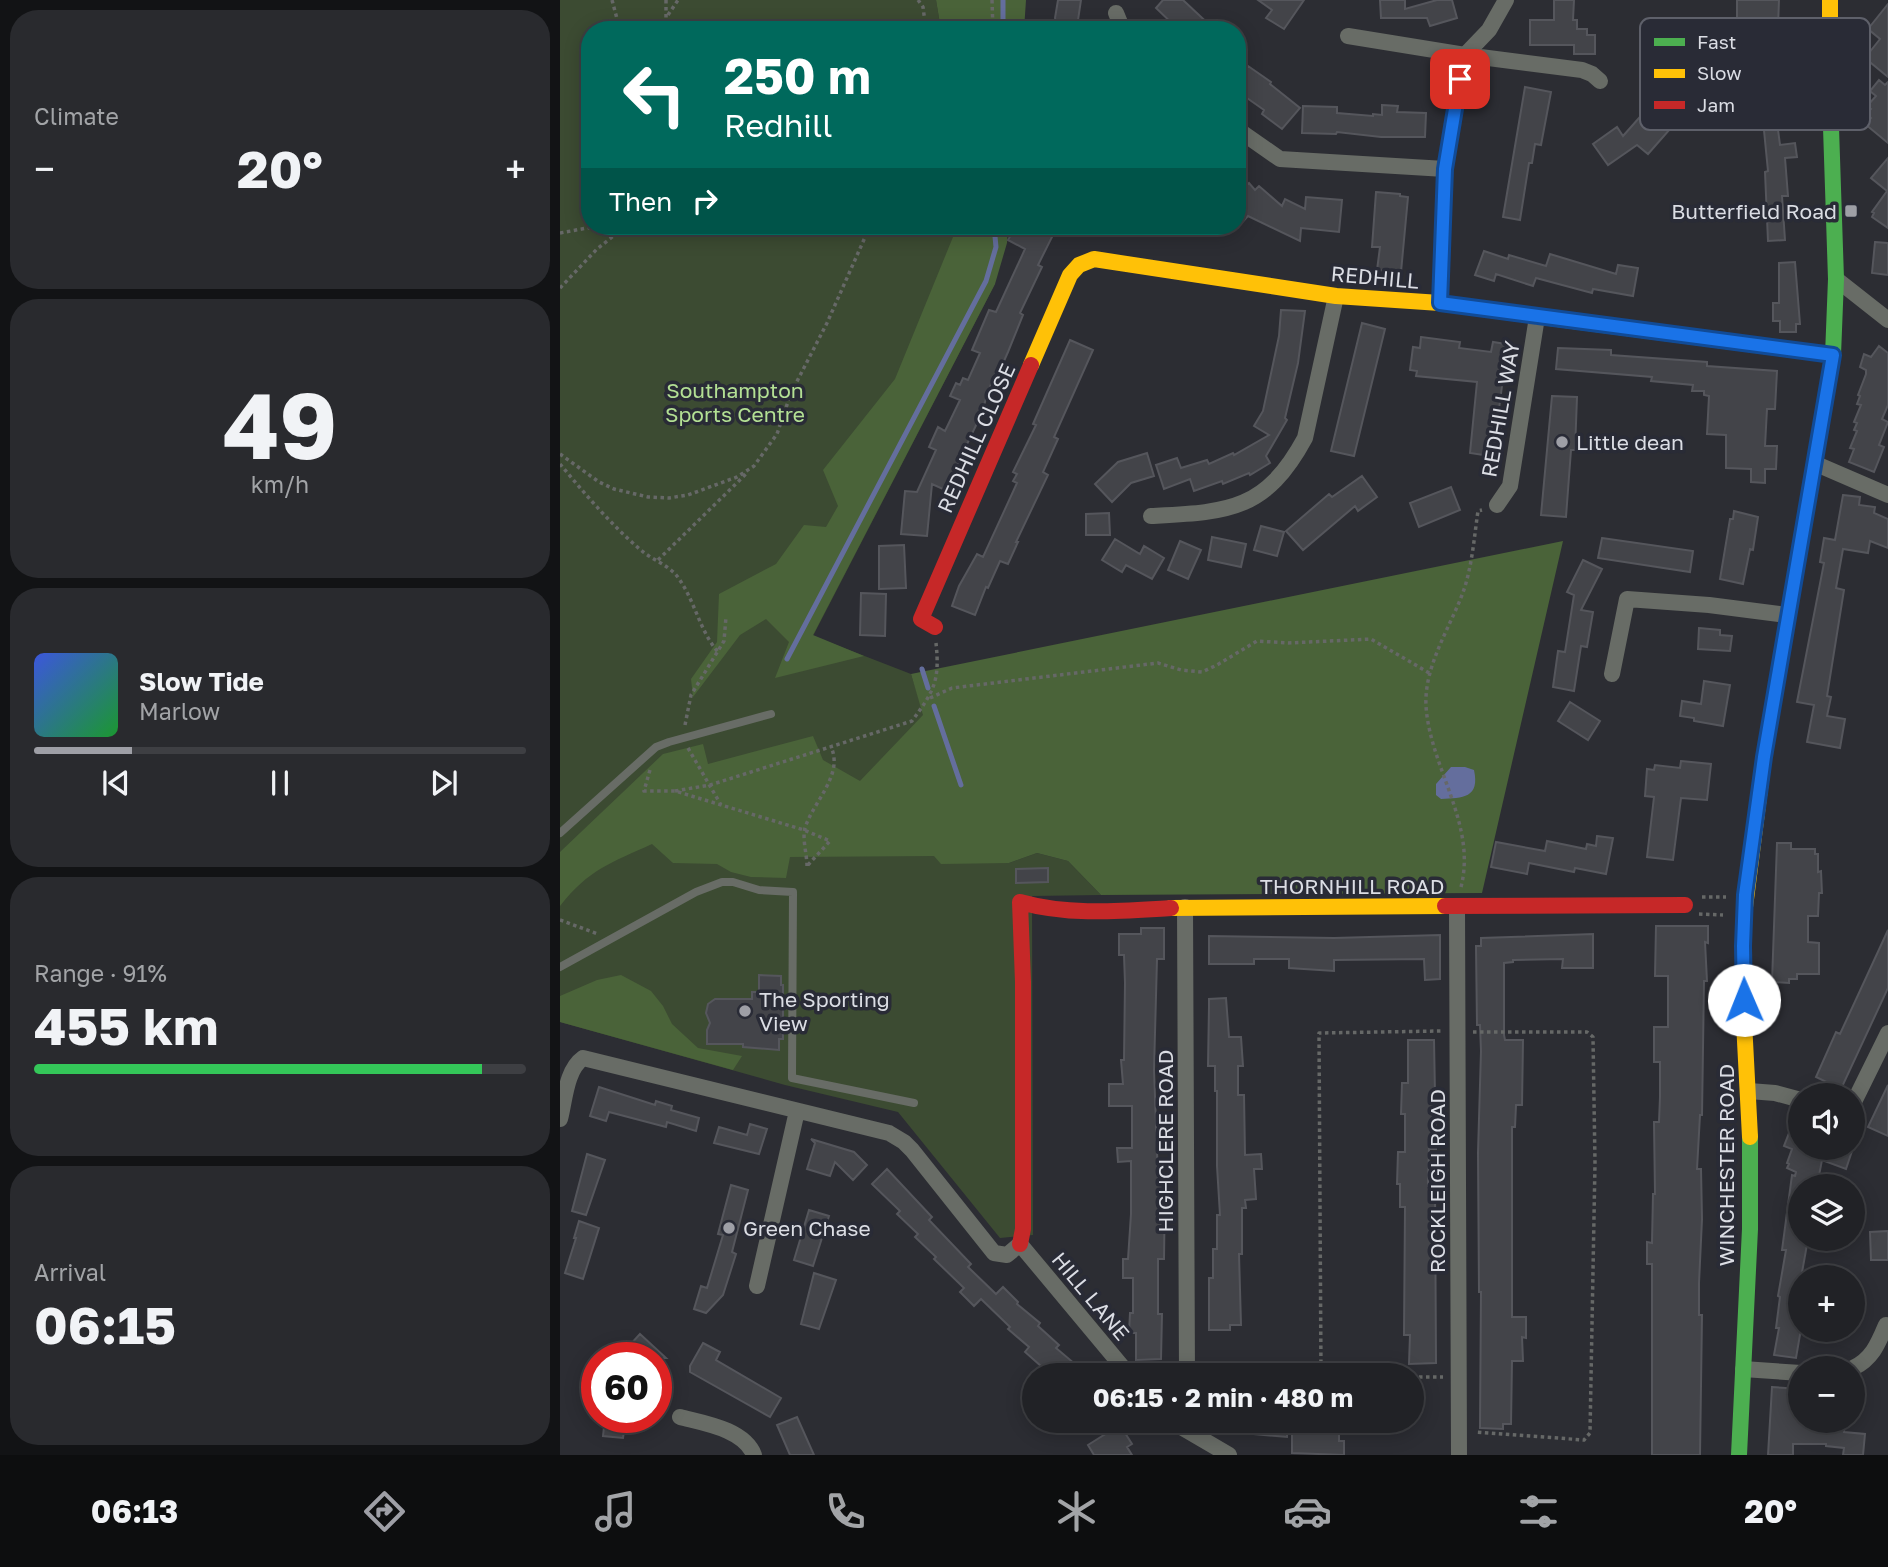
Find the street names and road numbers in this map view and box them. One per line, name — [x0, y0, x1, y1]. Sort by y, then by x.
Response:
street label: REDHILL — [1330, 260, 1420, 294]
street label: REDHILL WAY — [1475, 338, 1525, 479]
street label: REDHILL CLOSE — [931, 359, 1021, 517]
street label: THORNHILL ROAD — [1260, 873, 1444, 899]
street label: HIGHCLERE ROAD — [1152, 1050, 1178, 1232]
street label: WINCHESTER ROAD — [1713, 1064, 1739, 1266]
street label: ROCKLEIGH ROAD — [1424, 1089, 1450, 1273]
street label: HILL LANE — [1047, 1247, 1135, 1345]

